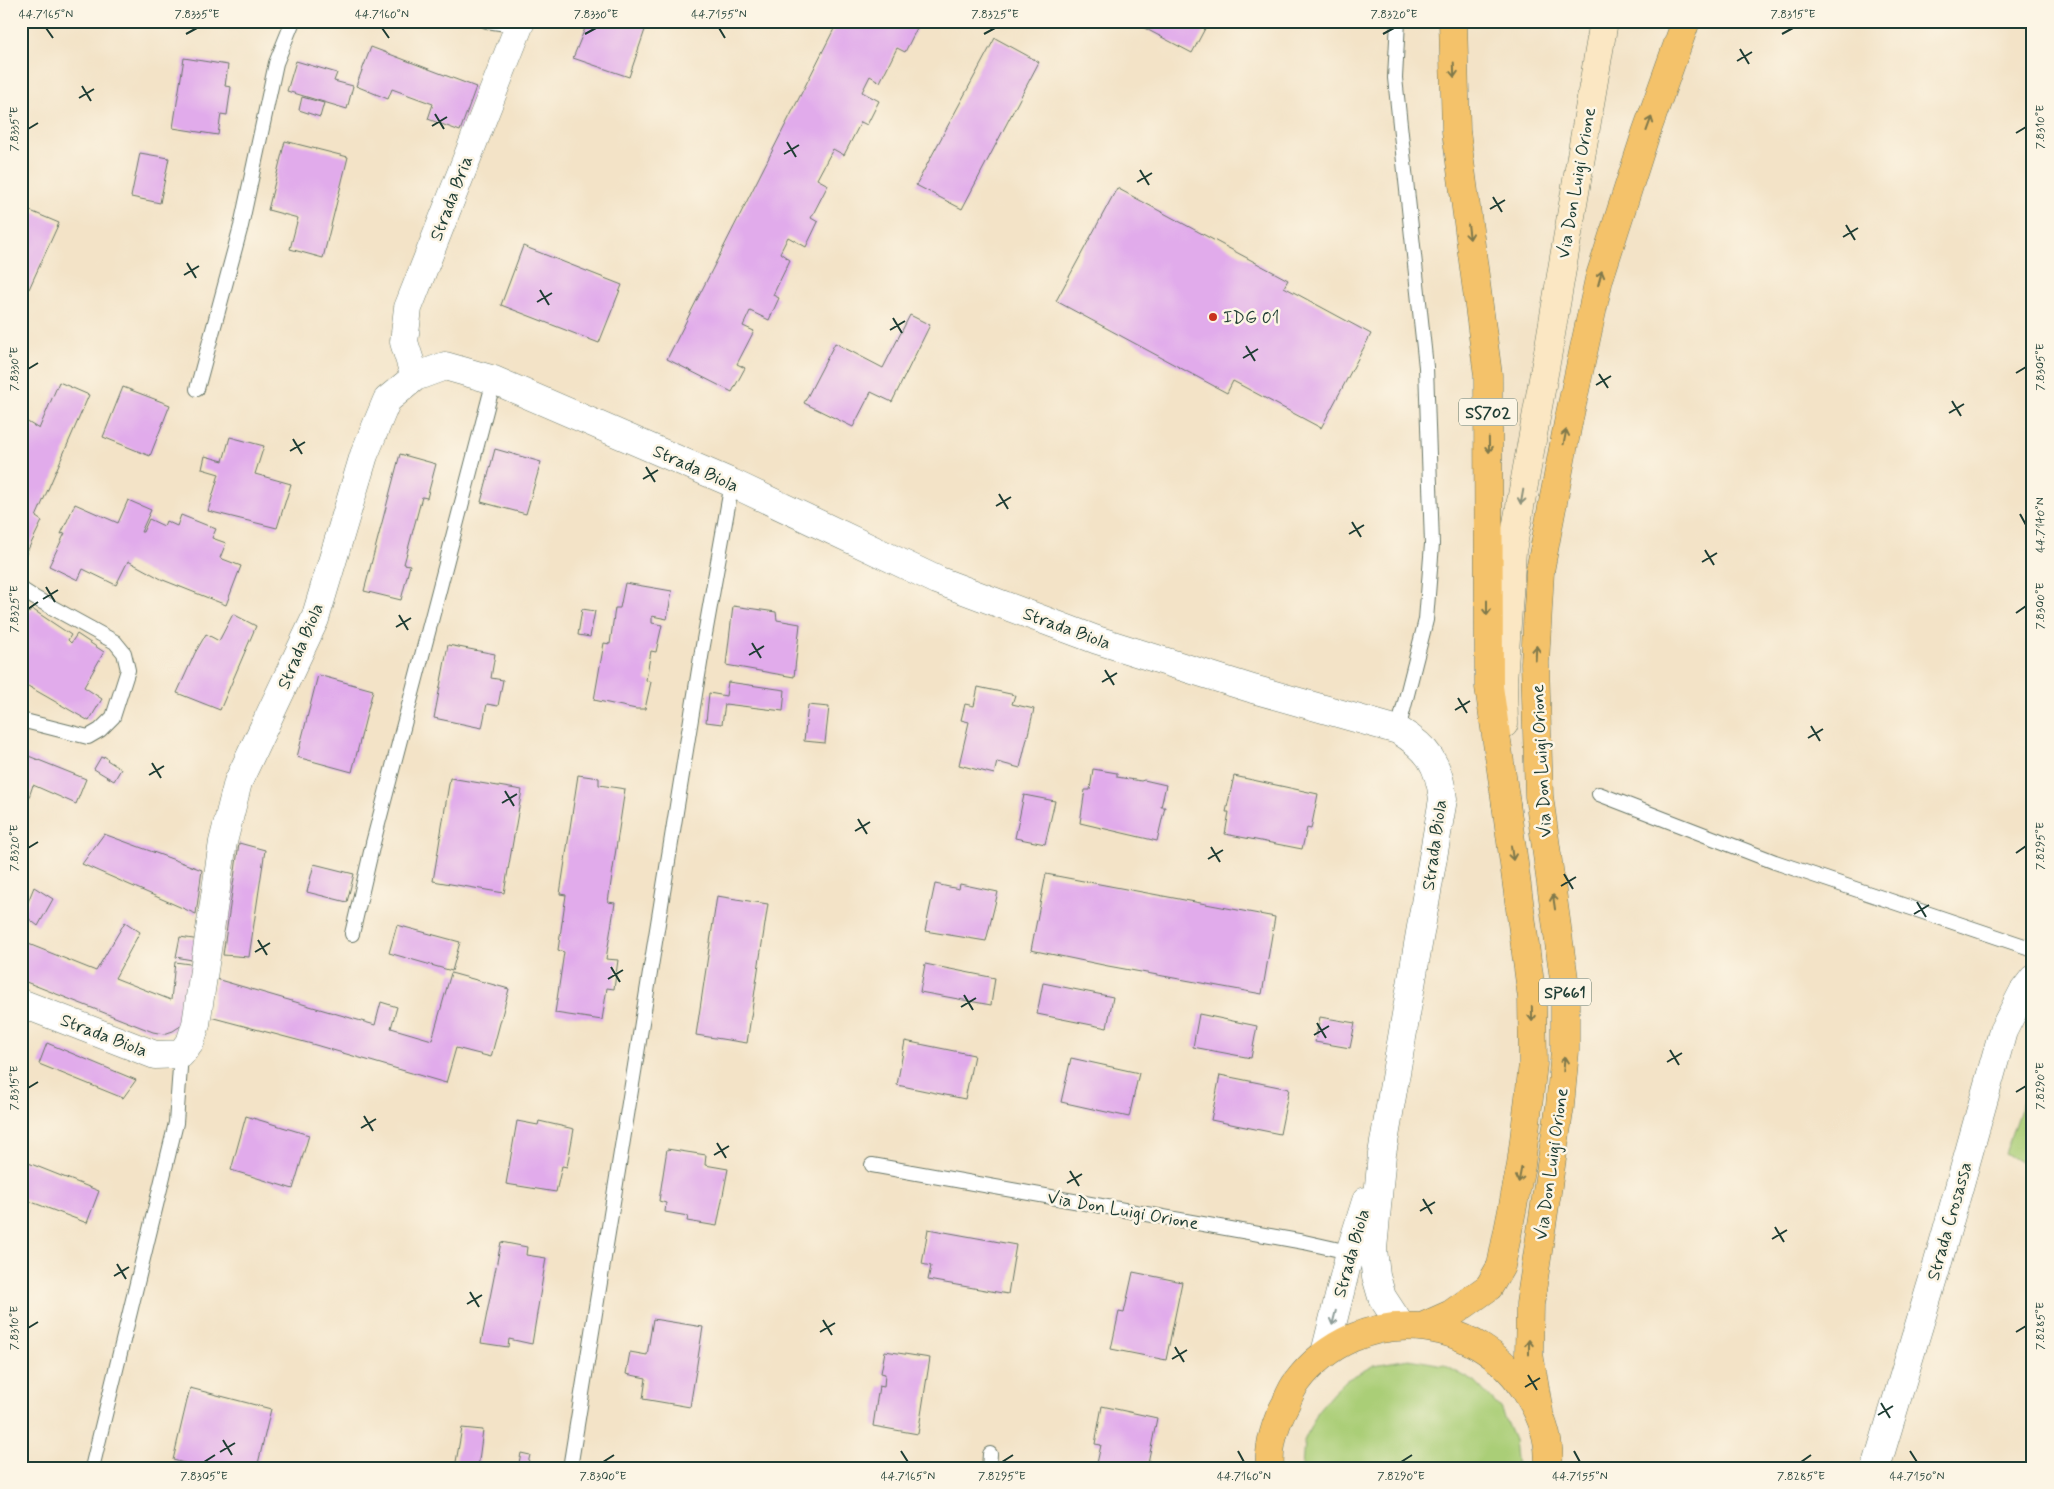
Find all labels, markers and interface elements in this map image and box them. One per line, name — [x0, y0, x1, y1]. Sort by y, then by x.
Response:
text: 44.7165°N — [19, 7, 73, 23]
text: 7.8335°E — [174, 7, 220, 23]
text: 44.7160°N — [355, 7, 409, 23]
text: 7.8330°E — [574, 7, 618, 23]
text: 44.7155°N — [691, 7, 747, 23]
text: 7.8325°E — [971, 7, 1019, 23]
text: 7.8320°E — [1371, 7, 1417, 23]
text: 7.8315°E — [1771, 7, 1815, 23]
one-way arrow — [1449, 62, 1459, 78]
street label: Via Don Luigi Orione — [1552, 105, 1602, 261]
text: 7.8310°E — [2033, 105, 2049, 149]
text: 7.8335°E — [7, 106, 23, 152]
one-way arrow — [1645, 116, 1654, 132]
street label: Strada Bria — [425, 152, 479, 245]
one-way arrow — [1464, 223, 1474, 239]
one-way arrow — [1595, 271, 1605, 287]
place label: IDG 01 — [1223, 306, 1280, 330]
marker: IDG 01 — [1207, 311, 1219, 323]
text: 7.8305°E — [2033, 343, 2049, 391]
text: 7.8330°E — [7, 347, 23, 391]
road number: SS702 — [1459, 398, 1517, 426]
one-way arrow — [1560, 430, 1570, 446]
one-way arrow — [1484, 437, 1494, 453]
street label: Strada Biola — [649, 439, 742, 498]
one-way arrow — [1517, 488, 1527, 504]
text: 44.7140°N — [2033, 497, 2049, 553]
text: 7.8300°E — [2033, 583, 2049, 629]
text: 7.8325°E — [7, 585, 23, 633]
street label: Strada Biola — [272, 600, 330, 693]
one-way arrow — [1482, 600, 1492, 616]
street label: Strada Biola — [1020, 602, 1114, 656]
one-way arrow — [1531, 646, 1540, 662]
street label: Via Don Luigi Orione — [1526, 684, 1558, 838]
street label: Strada Biola — [1417, 798, 1453, 892]
text: 7.8295°E — [2033, 822, 2049, 870]
text: 7.8320°E — [7, 825, 23, 871]
one-way arrow — [1507, 844, 1517, 860]
one-way arrow — [1548, 895, 1558, 911]
road number: SP661 — [1539, 979, 1591, 1006]
one-way arrow — [1527, 1006, 1537, 1022]
street label: Strada Biola — [57, 1008, 151, 1064]
one-way arrow — [1559, 1056, 1568, 1072]
text: 7.8290°E — [2033, 1062, 2049, 1110]
text: 7.8315°E — [7, 1066, 23, 1110]
street label: Via Don Luigi Orione — [1529, 1086, 1575, 1242]
street label: Strada Crosassa — [1922, 1159, 1978, 1283]
one-way arrow — [1514, 1167, 1524, 1183]
street label: Via Don Luigi Orione — [1045, 1186, 1201, 1236]
street label: Strada Biola — [1328, 1206, 1376, 1301]
text: 7.8285°E — [2033, 1302, 2049, 1350]
text: 7.8310°E — [7, 1306, 23, 1350]
one-way arrow — [1328, 1310, 1338, 1326]
one-way arrow — [1524, 1339, 1534, 1355]
text: 7.8305°E — [180, 1469, 228, 1485]
text: 7.8300°E — [580, 1469, 626, 1485]
text: 44.7165°N — [881, 1469, 935, 1485]
text: 7.8295°E — [978, 1469, 1026, 1485]
text: 44.7160°N — [1217, 1469, 1271, 1485]
text: 7.8290°E — [1377, 1469, 1425, 1485]
text: 44.7155°N — [1552, 1469, 1608, 1485]
text: 7.8285°E — [1777, 1469, 1825, 1485]
text: 44.7150°N — [1890, 1469, 1944, 1485]

